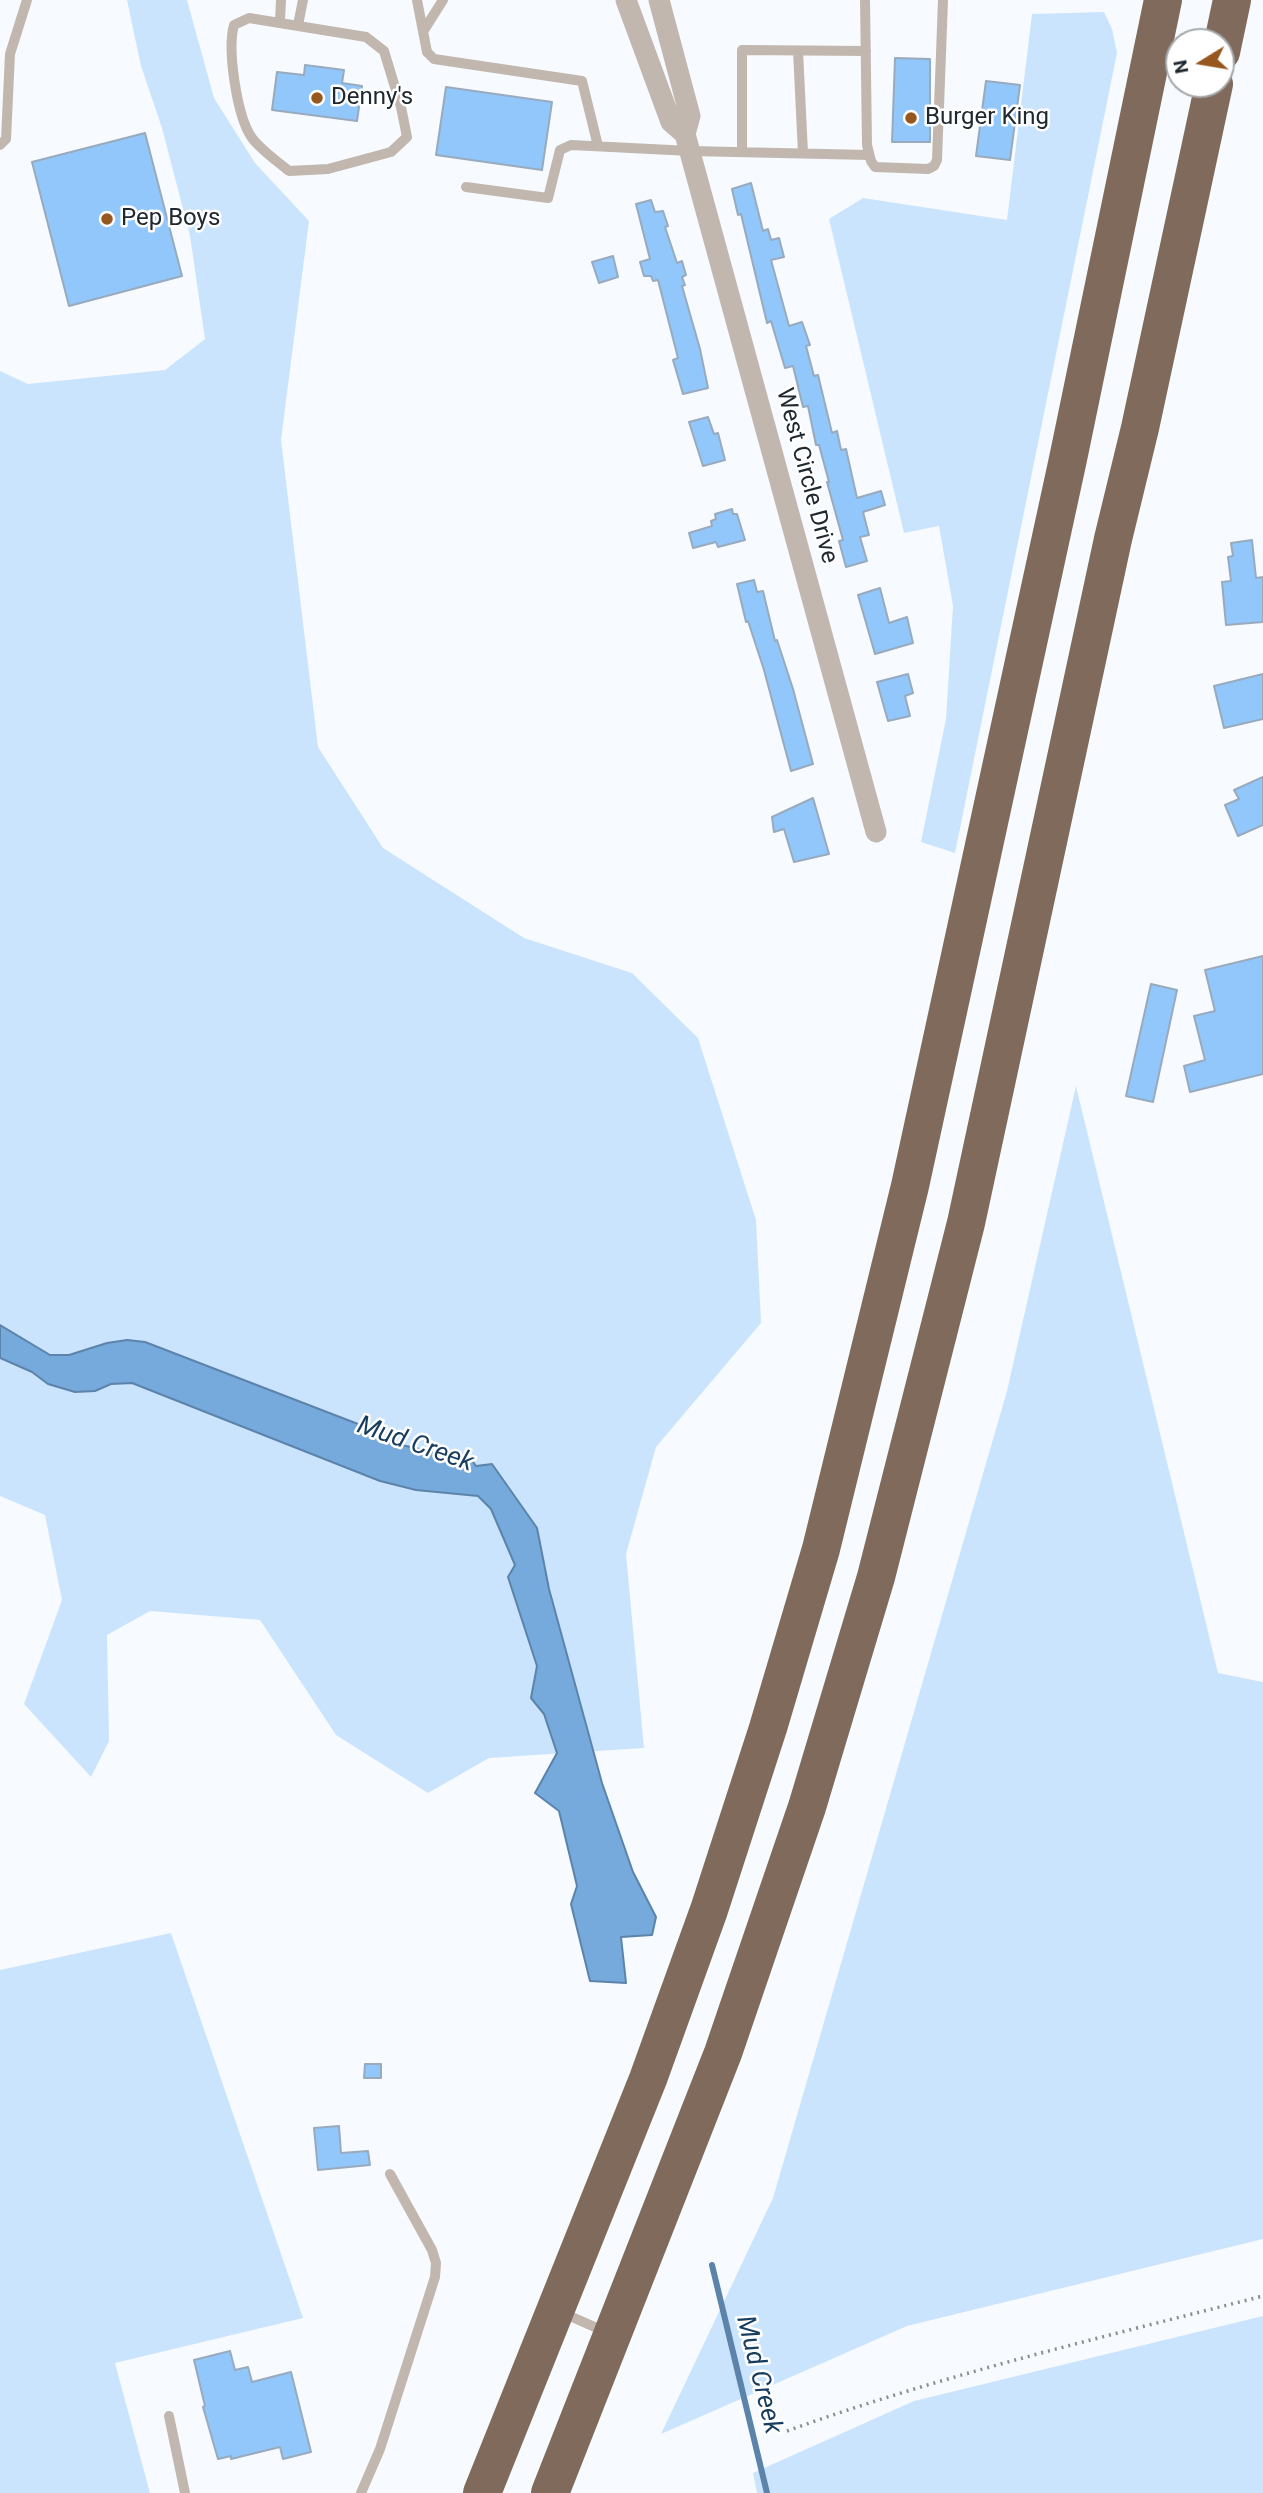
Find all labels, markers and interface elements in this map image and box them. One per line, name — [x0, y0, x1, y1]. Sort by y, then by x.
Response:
north arrow — [1165, 28, 1235, 98]
text: N — [1168, 58, 1193, 75]
place label: Denny's — [331, 84, 413, 112]
marker: Denny's — [309, 90, 325, 106]
place label: Burger King — [925, 104, 1049, 132]
marker: Burger King — [903, 110, 919, 126]
place label: Pep Boys — [121, 205, 220, 233]
marker: Pep Boys — [99, 211, 115, 227]
street label: West Circle Drive — [769, 385, 843, 567]
water label: Mud Creek — [353, 1411, 477, 1479]
water label: Mud Creek — [728, 2313, 788, 2437]

